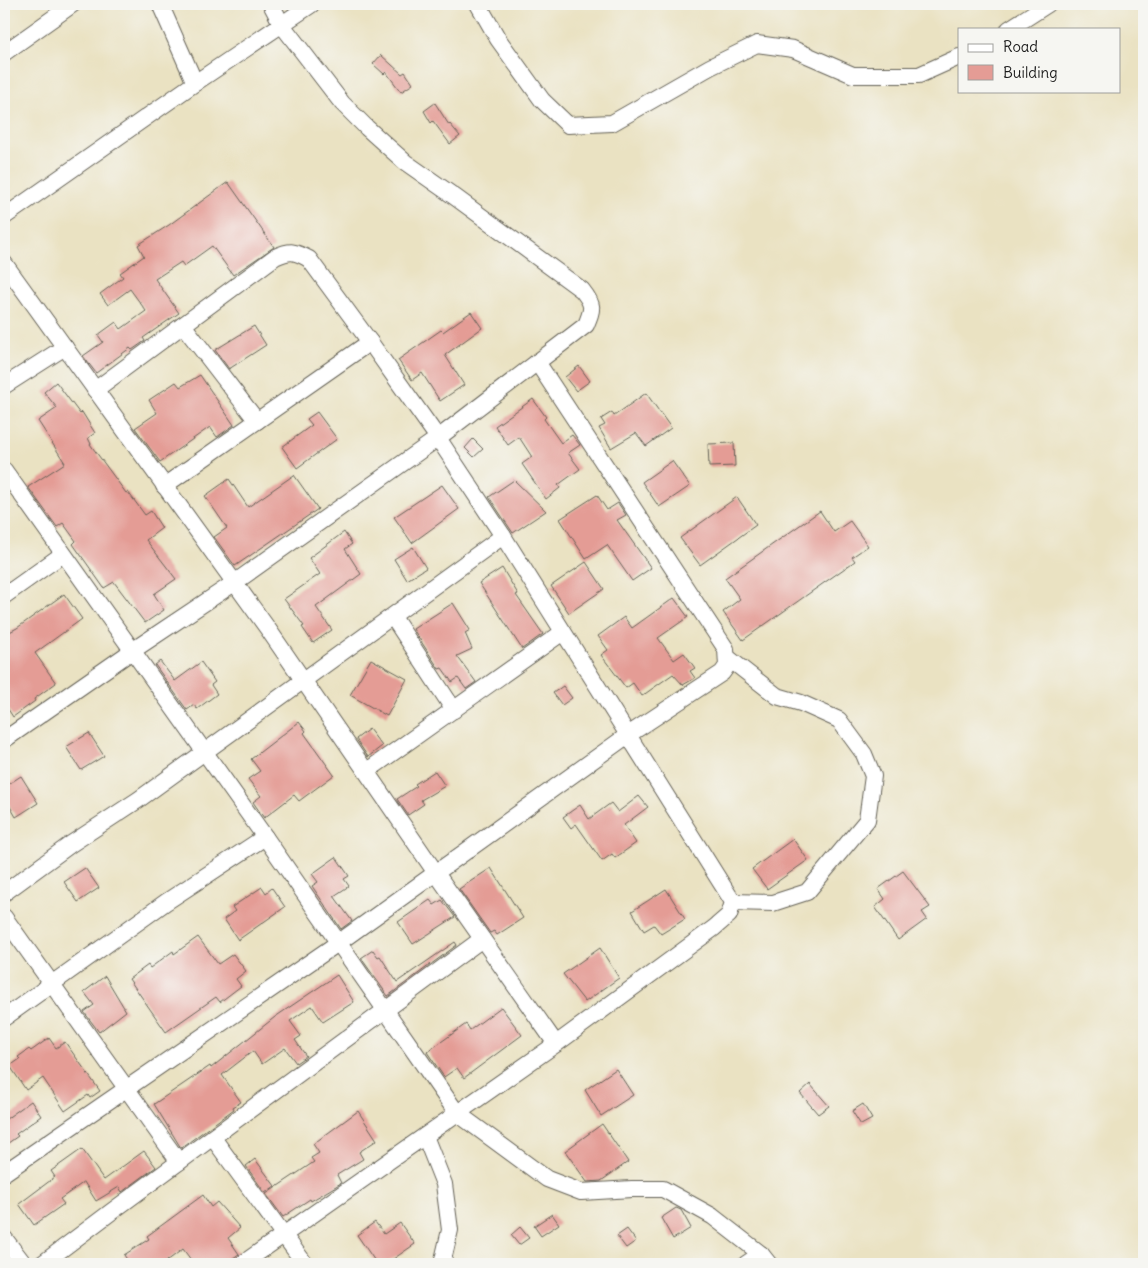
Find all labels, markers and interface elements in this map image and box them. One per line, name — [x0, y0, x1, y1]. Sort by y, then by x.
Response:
legend — [958, 28, 1120, 92]
text: Road — [1003, 37, 1038, 56]
text: Building — [1003, 63, 1058, 82]

